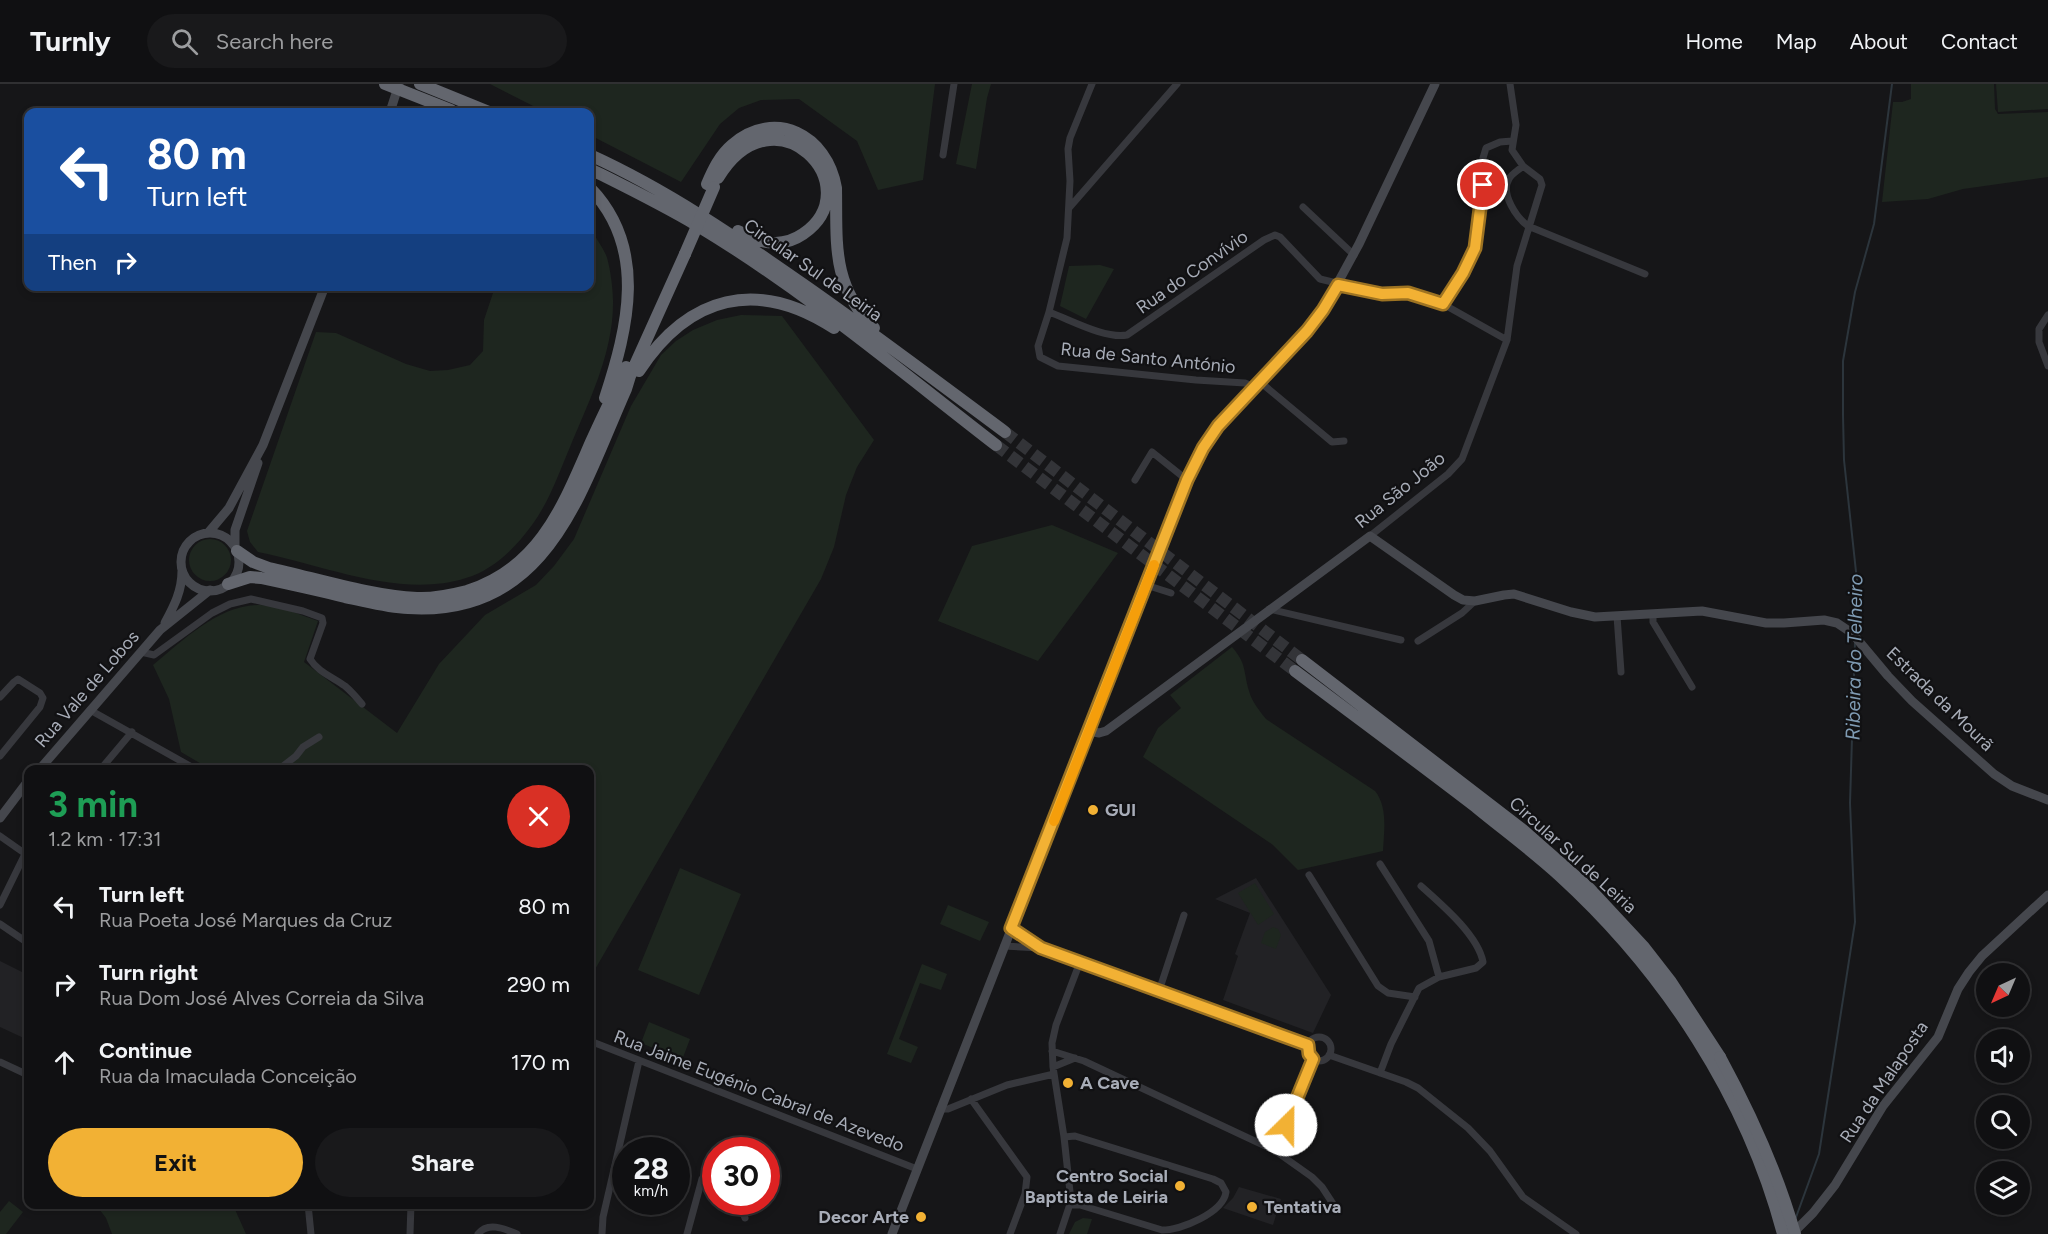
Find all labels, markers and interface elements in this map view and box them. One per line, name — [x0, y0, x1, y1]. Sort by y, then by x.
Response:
search box — [147, 14, 567, 68]
text: Turnly — [30, 24, 111, 58]
icon: search — [168, 25, 201, 58]
text: Search here — [216, 28, 333, 55]
text: Home — [1686, 29, 1743, 54]
text: Map — [1776, 29, 1817, 54]
text: About — [1850, 29, 1908, 54]
text: Contact — [1941, 29, 2018, 54]
text: 80 m — [147, 129, 247, 180]
icon: left — [48, 132, 126, 210]
pin — [1457, 159, 1508, 210]
icon: arrive — [1466, 168, 1499, 201]
text: Turn left — [147, 180, 247, 213]
street label: Circular Sul de Leiria — [740, 214, 886, 326]
street label: Rua do Convívio — [1132, 225, 1252, 319]
icon: right — [109, 246, 142, 279]
text: Then — [48, 249, 97, 276]
street label: Rua de Santo António — [1059, 338, 1237, 378]
street label: Rua São João — [1351, 447, 1449, 533]
water label: Ribeira do Telheiro — [1841, 573, 1867, 741]
street label: Rua Vale de Lobos — [30, 626, 144, 752]
street label: Estrada da Mourã — [1882, 642, 1998, 756]
text: 3 min — [48, 783, 138, 826]
button: close — [507, 785, 570, 848]
street label: Circular Sul de Leiria — [1505, 792, 1641, 918]
place label: GUI — [1105, 799, 1136, 821]
marker: GUI — [1086, 803, 1100, 817]
text: 1.2 km · 17:31 — [48, 827, 161, 851]
text: Turn left — [99, 881, 185, 908]
icon: left — [48, 890, 81, 923]
text: 80 m — [518, 893, 570, 920]
text: Rua Poeta José Marques da Cruz — [99, 908, 392, 932]
text: Turn right — [99, 959, 198, 986]
north arrow — [1976, 963, 2030, 1017]
map controls — [1976, 963, 2030, 1215]
icon: right — [48, 968, 81, 1001]
text: 290 m — [507, 971, 570, 998]
text: Rua Dom José Alves Correia da Silva — [99, 986, 424, 1010]
street label: Rua da Malaposta — [1835, 1017, 1933, 1147]
street label: Rua Jaime Eugénio Cabral de Azevedo — [611, 1025, 907, 1157]
button: sound — [1976, 1029, 2030, 1083]
text: Continue — [99, 1037, 192, 1064]
icon: ahead — [48, 1046, 81, 1079]
text: 170 m — [511, 1049, 570, 1076]
text: Rua da Imaculada Conceição — [99, 1064, 357, 1088]
place label: A Cave — [1080, 1072, 1139, 1094]
marker: A Cave — [1061, 1076, 1075, 1090]
position arrow — [1254, 1093, 1318, 1157]
button: search — [1976, 1095, 2030, 1149]
button: Exit — [48, 1128, 303, 1197]
button: Share — [315, 1128, 570, 1197]
speed limit sign: 30 — [702, 1137, 780, 1215]
text: 28 — [633, 1150, 669, 1187]
button: layers — [1976, 1161, 2030, 1215]
place label: Centro Social Baptista de Leiria — [1025, 1165, 1168, 1208]
marker: Centro Social Baptista de Leiria — [1173, 1179, 1187, 1193]
text: km/h — [634, 1182, 668, 1200]
place label: Tentativa — [1264, 1196, 1341, 1218]
marker: Tentativa — [1245, 1200, 1259, 1214]
place label: Decor Arte — [818, 1206, 909, 1228]
marker: Decor Arte — [914, 1210, 928, 1224]

